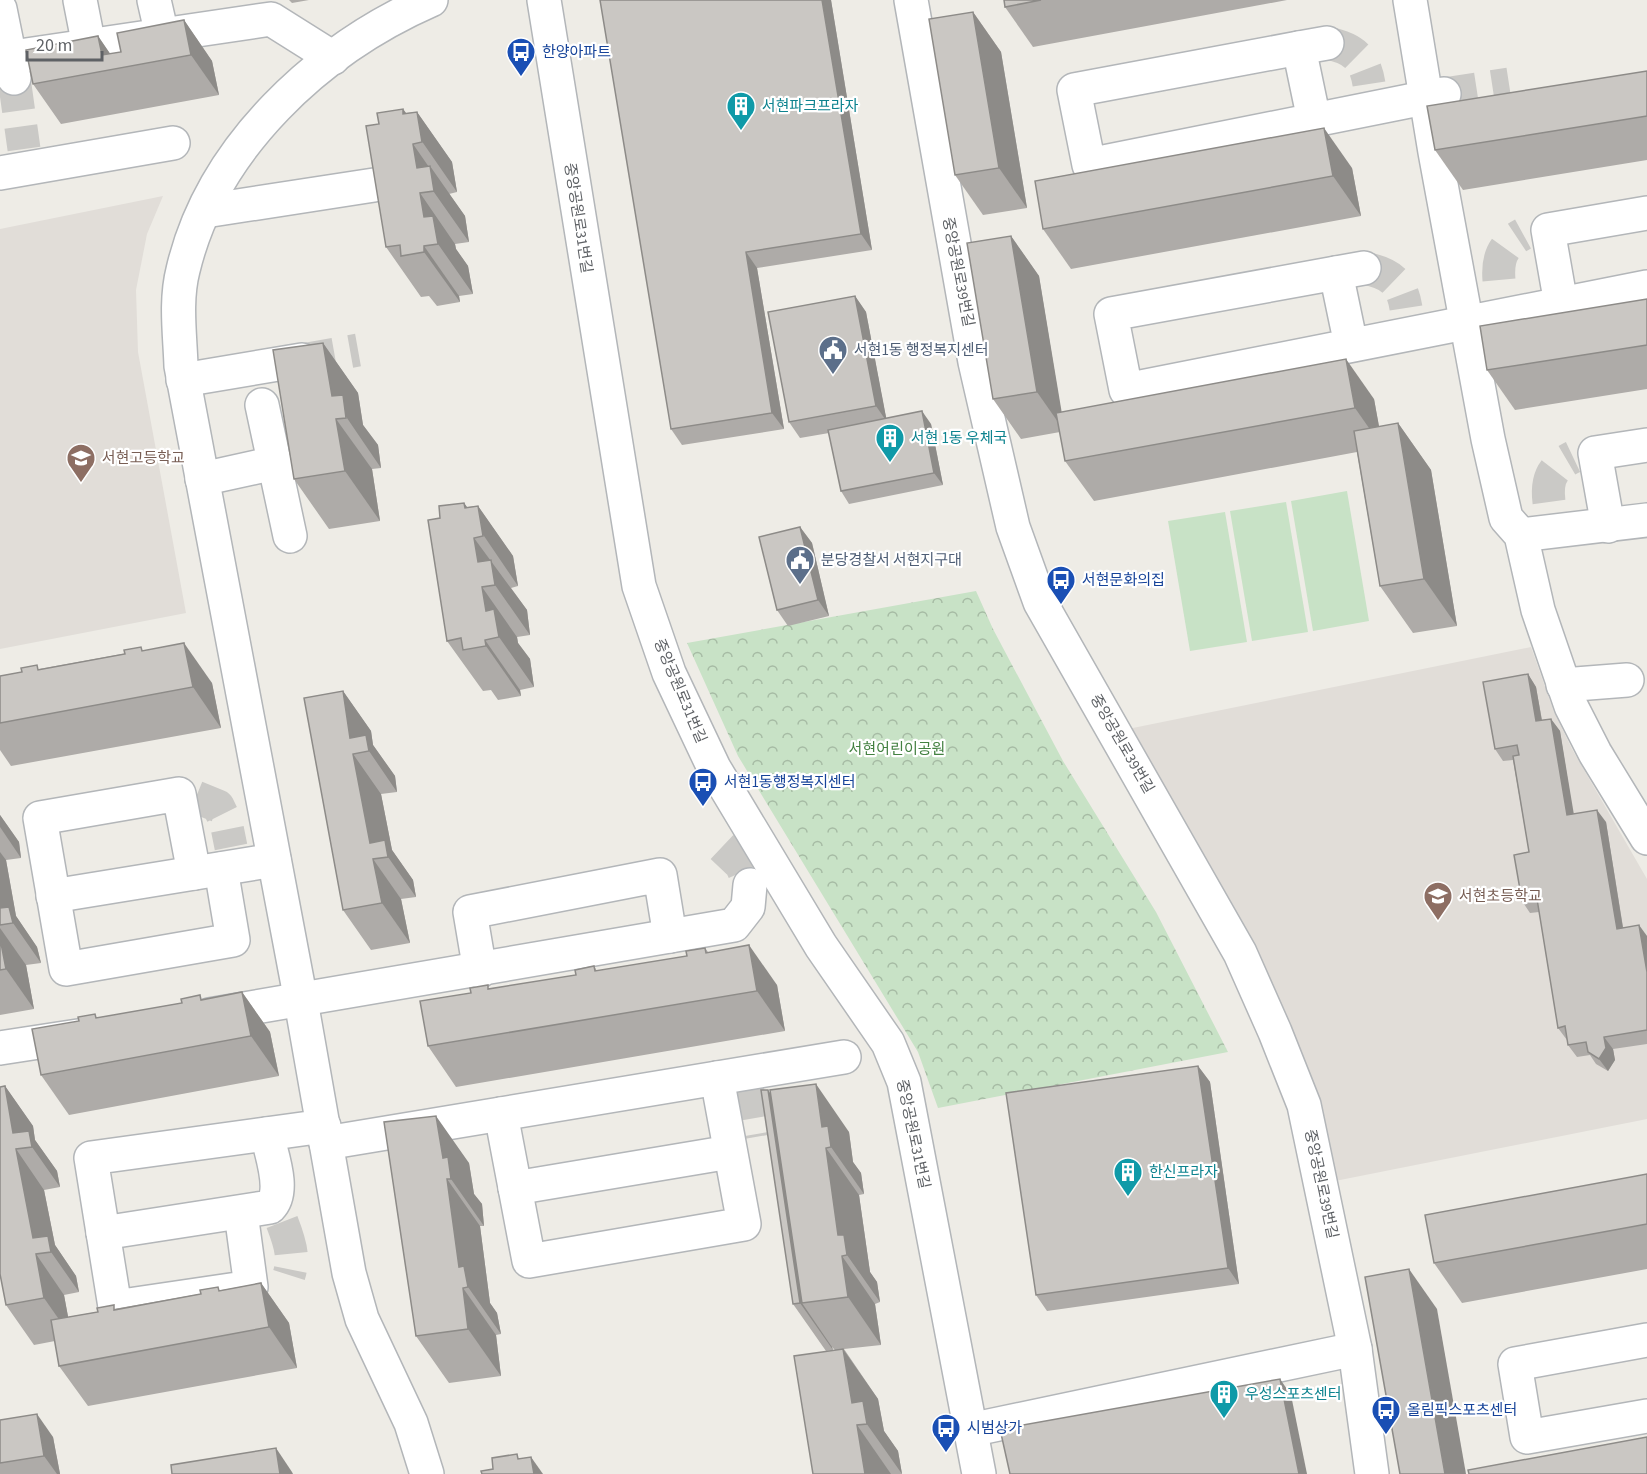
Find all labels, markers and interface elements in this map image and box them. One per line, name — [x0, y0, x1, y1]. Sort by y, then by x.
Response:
scale bar — [27, 24, 102, 62]
text: 20 m — [36, 33, 72, 58]
bus stop icon: 한양아파트 — [505, 36, 537, 78]
place label: 한양아파트 — [542, 42, 611, 63]
building icon: 서현파크프라자 — [725, 90, 757, 132]
place label: 서현파크프라자 — [762, 96, 859, 117]
street label: 중앙공원로31번길 — [559, 161, 597, 275]
street label: 중앙공원로39번길 — [937, 215, 979, 329]
public building icon: 서현1동 행정복지센터 — [817, 334, 849, 376]
place label: 서현1동 행정복지센터 — [854, 340, 989, 361]
building icon: 서현 1동 우체국 — [874, 422, 906, 464]
place label: 서현 1동 우체국 — [911, 428, 1007, 449]
school or university icon: 서현고등학교 — [65, 442, 97, 484]
place label: 서현고등학교 — [102, 448, 185, 469]
public building icon: 분당경찰서 서현지구대 — [784, 544, 816, 586]
place label: 분당경찰서 서현지구대 — [821, 550, 962, 571]
bus stop icon: 서현문화의집 — [1045, 564, 1077, 606]
place label: 서현문화의집 — [1082, 570, 1165, 591]
street label: 중앙공원로31번길 — [649, 636, 711, 746]
street label: 중앙공원로39번길 — [1085, 690, 1159, 798]
park label: 서현어린이공원 — [849, 739, 945, 760]
bus stop icon: 서현1동행정복지센터 — [687, 766, 719, 808]
place label: 서현1동행정복지센터 — [724, 772, 856, 793]
school or university icon: 서현초등학교 — [1422, 880, 1454, 922]
place label: 서현초등학교 — [1459, 886, 1542, 907]
street label: 중앙공원로31번길 — [891, 1077, 935, 1191]
street label: 중앙공원로39번길 — [1299, 1127, 1343, 1241]
building icon: 한신프라자 — [1112, 1156, 1144, 1198]
place label: 한신프라자 — [1149, 1162, 1218, 1183]
building icon: 우성스포츠센터 — [1208, 1378, 1240, 1420]
place label: 우성스포츠센터 — [1245, 1384, 1342, 1405]
bus stop icon: 올림픽스포츠센터 — [1370, 1394, 1402, 1436]
place label: 올림픽스포츠센터 — [1407, 1400, 1517, 1421]
bus stop icon: 시범상가 — [930, 1412, 962, 1454]
place label: 시범상가 — [967, 1418, 1022, 1439]

